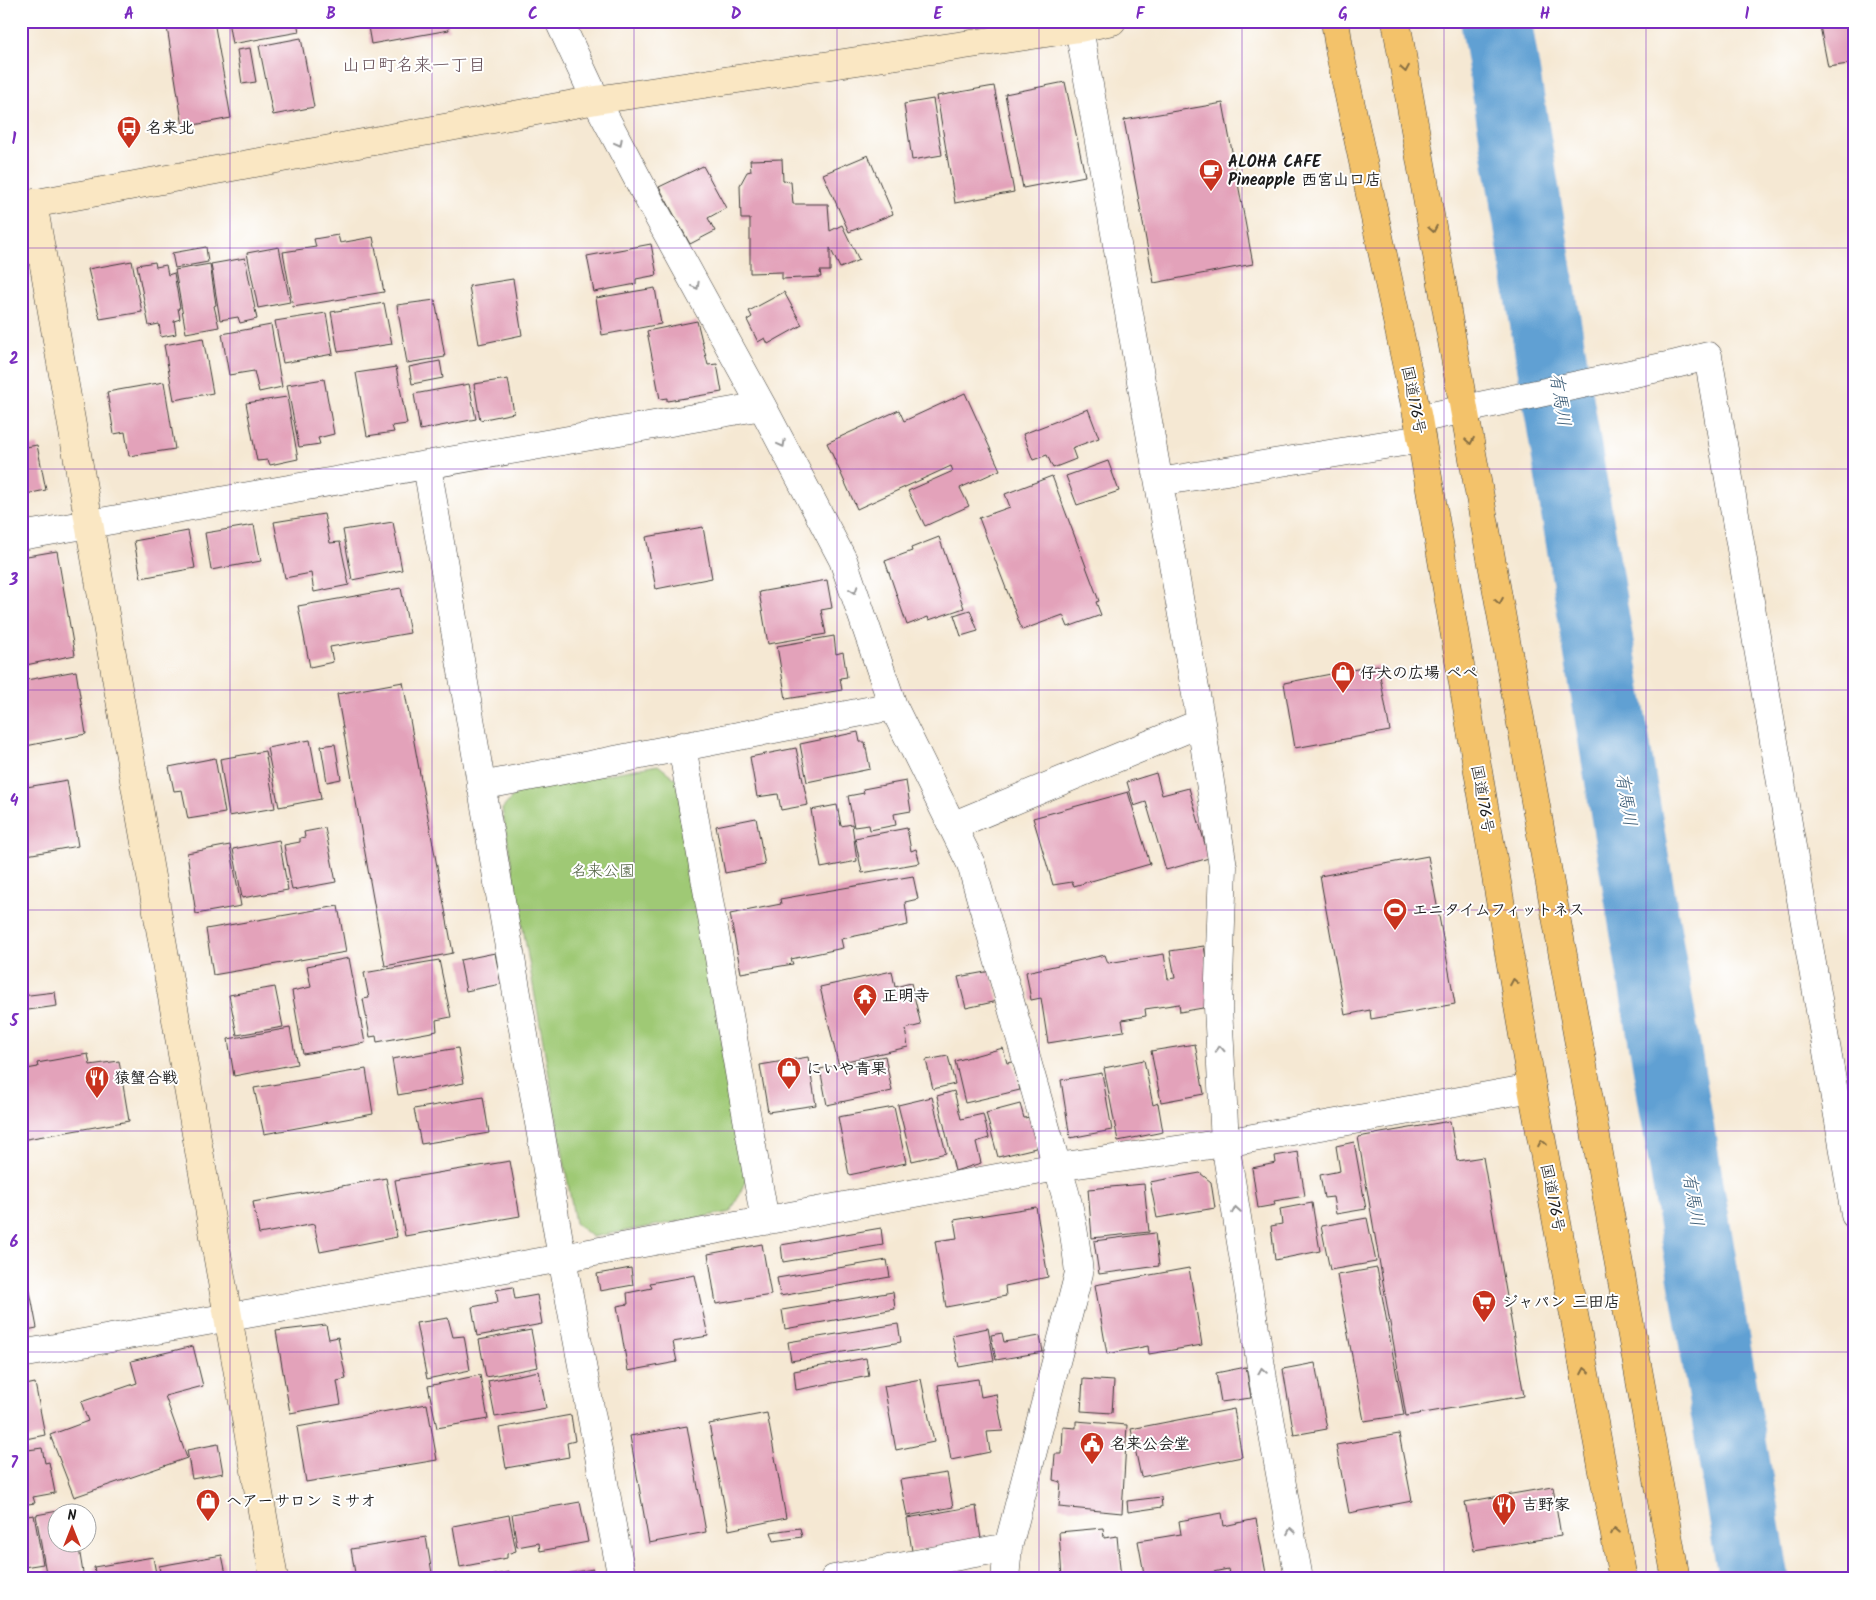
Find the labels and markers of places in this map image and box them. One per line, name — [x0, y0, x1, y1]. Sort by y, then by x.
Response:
bus stop icon: 名来北 — [116, 115, 142, 149]
place label: 名来北 — [146, 116, 194, 141]
place label: ALOHA CAFE Pineapple 西宮山口店 — [1228, 150, 1381, 193]
cafe icon: ALOHA CAFE Pineapple 西宮山口店 — [1198, 158, 1224, 192]
shop icon: 仔犬の広場 ペペ — [1330, 660, 1356, 694]
place label: 仔犬の広場 ペペ — [1360, 661, 1478, 686]
sports icon: エニタイムフィットネス — [1382, 897, 1408, 931]
place label: エニタイムフィットネス — [1412, 898, 1585, 923]
temple icon: 正明寺 — [852, 983, 878, 1017]
place label: 正明寺 — [882, 984, 930, 1009]
shop icon: にいや青果 — [776, 1056, 802, 1090]
place label: にいや青果 — [806, 1057, 887, 1082]
restaurant icon: 猿蟹合戦 — [84, 1065, 110, 1099]
place label: 猿蟹合戦 — [114, 1066, 178, 1091]
supermarket icon: ジャパン 三田店 — [1471, 1289, 1497, 1323]
place label: ジャパン 三田店 — [1502, 1290, 1620, 1315]
public building icon: 名来公会堂 — [1079, 1431, 1105, 1465]
place label: 名来公会堂 — [1110, 1432, 1190, 1457]
shop icon: ヘアーサロン ミサオ — [195, 1488, 221, 1522]
place label: ヘアーサロン ミサオ — [226, 1489, 376, 1514]
restaurant icon: 吉野家 — [1491, 1492, 1517, 1526]
place label: 吉野家 — [1522, 1493, 1570, 1518]

